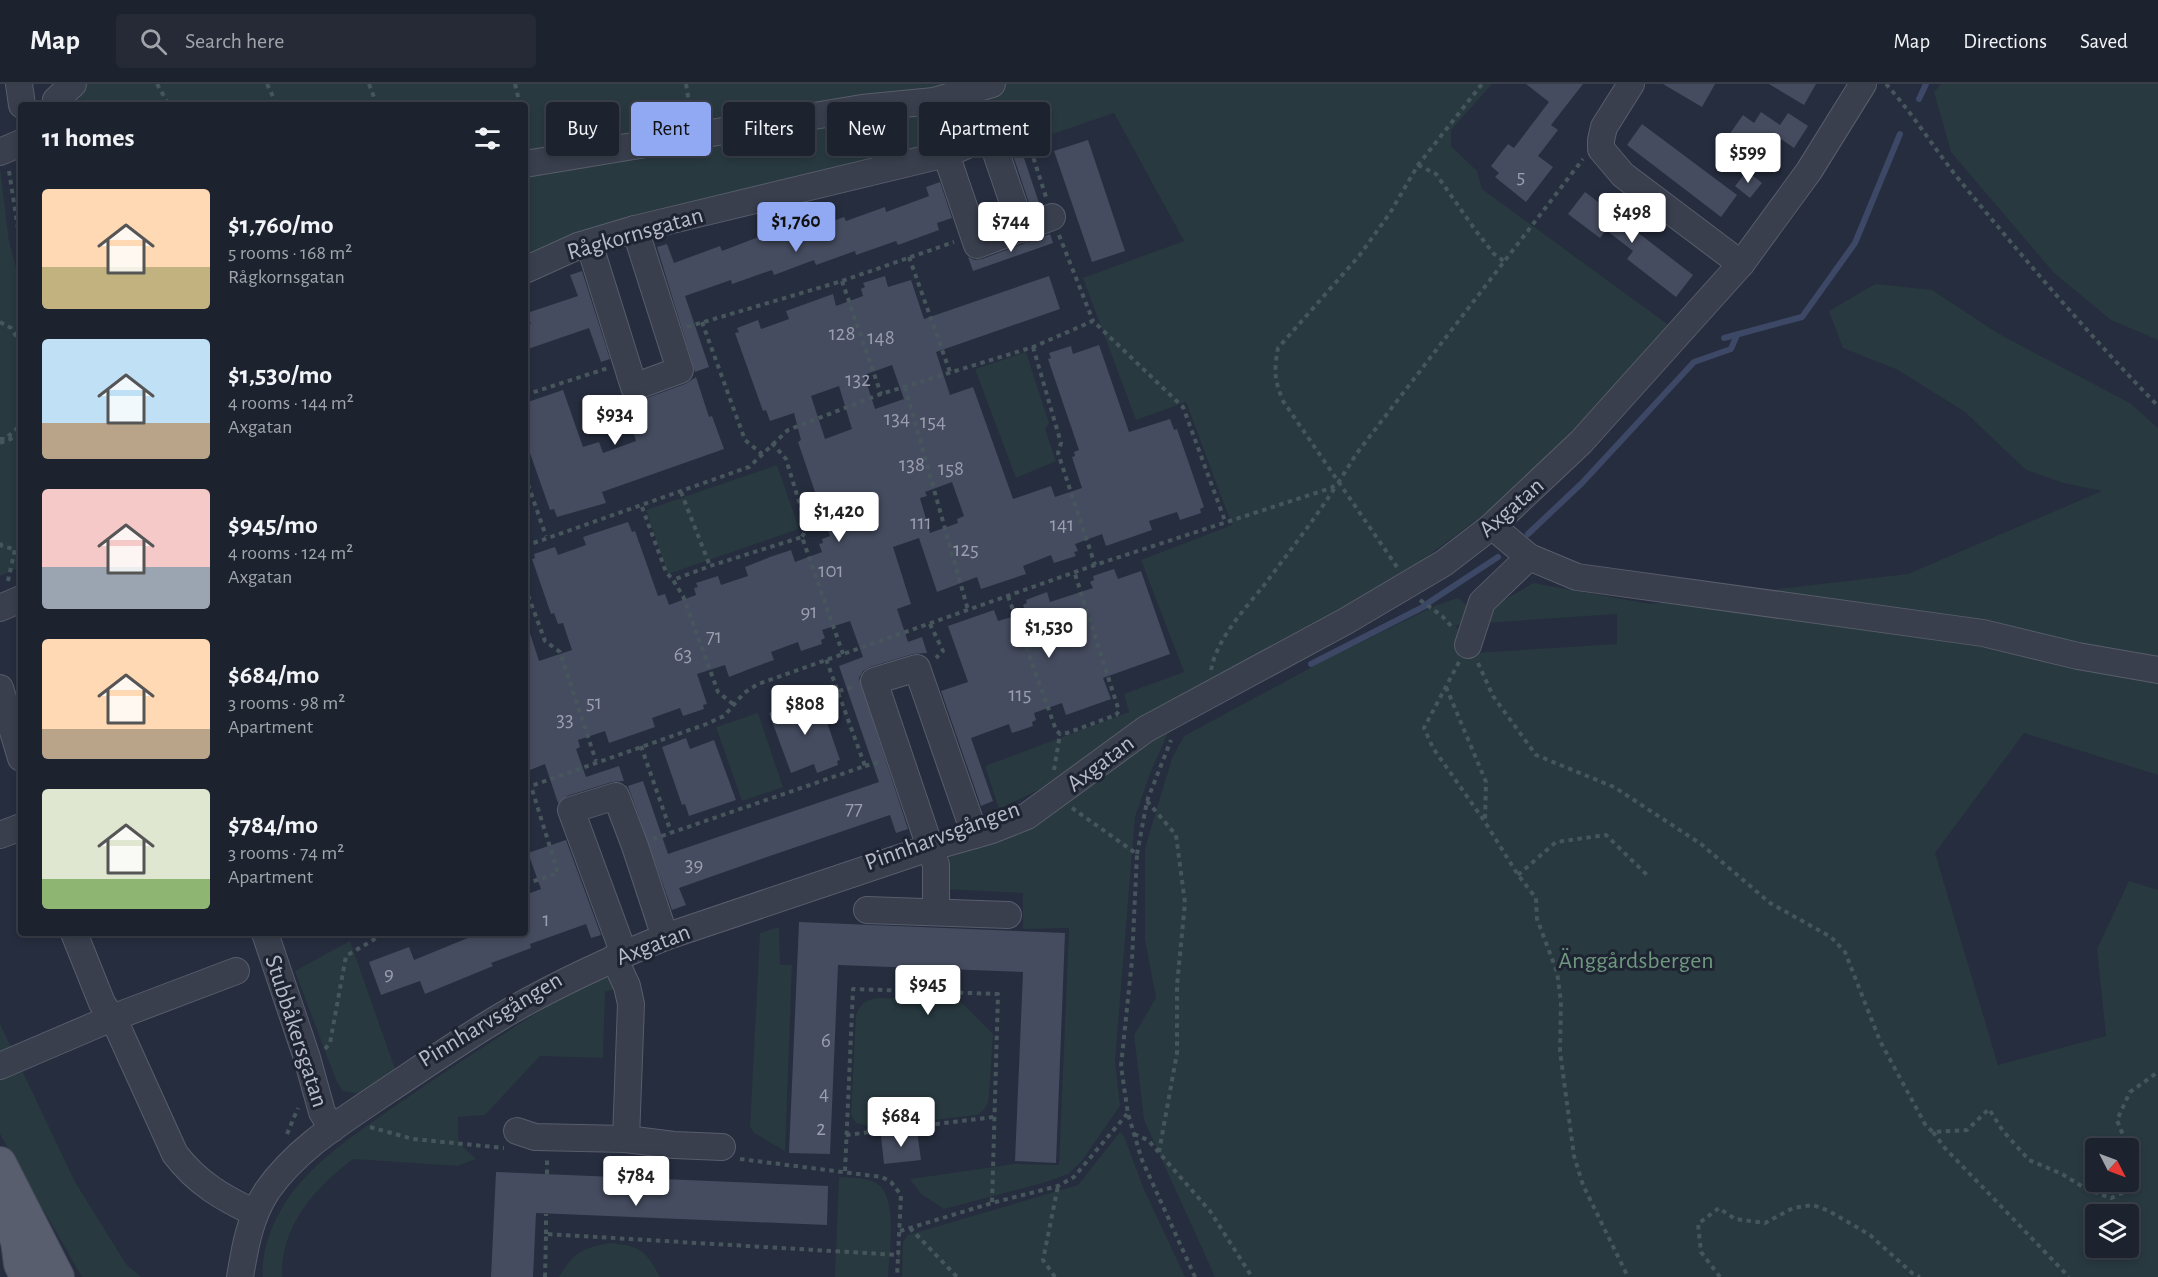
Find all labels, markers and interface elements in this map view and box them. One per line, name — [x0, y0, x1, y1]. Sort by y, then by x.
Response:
search box — [116, 14, 536, 68]
icon: search — [137, 25, 170, 58]
text: Map — [30, 27, 80, 55]
text: Search here — [185, 30, 284, 52]
text: Map — [1894, 31, 1930, 52]
text: Directions — [1963, 31, 2047, 52]
text: Saved — [2080, 31, 2128, 52]
chip: Buy — [546, 102, 619, 156]
chip: Rent — [631, 102, 711, 156]
chip: Filters — [723, 102, 815, 156]
chip: New — [827, 102, 907, 156]
chip: Apartment — [919, 102, 1050, 156]
icon: filters — [471, 122, 504, 155]
text: 11 homes — [42, 125, 134, 151]
pin: $599 — [1712, 133, 1784, 184]
text: $599 — [1730, 142, 1766, 162]
house number: 5 — [1517, 166, 1525, 187]
pin: $498 — [1596, 193, 1668, 244]
pin: $1,760 — [747, 202, 845, 253]
pin: $744 — [975, 202, 1047, 253]
text: $498 — [1613, 202, 1651, 222]
street label: Rågkornsgatan — [565, 203, 706, 265]
text: $1,760 — [771, 211, 821, 231]
text: $744 — [992, 211, 1030, 231]
text: $1,760/mo — [228, 212, 334, 238]
icon: home — [90, 213, 162, 285]
text: 5 rooms · 168 m² — [228, 243, 352, 263]
text: Rågkornsgatan — [228, 267, 345, 287]
house number: 128 — [829, 323, 855, 344]
house number: 148 — [867, 327, 895, 348]
text: $1,530/mo — [228, 362, 332, 388]
icon: home — [90, 363, 162, 435]
house number: 132 — [845, 369, 871, 390]
text: 4 rooms · 144 m² — [228, 393, 354, 413]
pin: $934 — [579, 395, 651, 446]
text: $934 — [596, 404, 634, 424]
house number: 134 — [884, 408, 910, 429]
house number: 154 — [920, 411, 946, 432]
text: Axgatan — [228, 417, 292, 437]
house number: 138 — [899, 454, 925, 475]
house number: 158 — [938, 458, 964, 479]
street label: Axgatan — [1475, 473, 1549, 542]
pin: $1,420 — [790, 492, 888, 543]
text: $1,420 — [814, 501, 864, 521]
text: $945/mo — [228, 512, 318, 538]
house number: 111 — [910, 512, 932, 533]
icon: home — [90, 513, 162, 585]
house number: 141 — [1050, 514, 1074, 535]
house number: 125 — [953, 539, 979, 560]
text: 4 rooms · 124 m² — [228, 543, 353, 563]
house number: 101 — [818, 560, 844, 581]
text: Axgatan — [228, 567, 292, 587]
house number: 91 — [800, 601, 818, 622]
pin: $1,530 — [1000, 608, 1098, 659]
text: $1,530 — [1025, 617, 1073, 637]
house number: 71 — [706, 626, 722, 647]
house number: 63 — [674, 644, 692, 665]
text: $684/mo — [228, 662, 319, 688]
icon: home — [90, 663, 162, 735]
house number: 115 — [1008, 684, 1032, 705]
pin: $808 — [769, 685, 841, 736]
house number: 51 — [586, 692, 602, 713]
text: 3 rooms · 98 m² — [228, 693, 345, 713]
text: $808 — [785, 694, 825, 714]
house number: 33 — [556, 709, 574, 730]
text: Apartment — [228, 717, 313, 737]
street label: Axgatan — [1063, 731, 1139, 797]
street label: Pinnharvsgången — [862, 797, 1023, 875]
house number: 77 — [845, 798, 863, 819]
text: $784/mo — [228, 812, 318, 838]
icon: home — [90, 813, 162, 885]
text: 3 rooms · 74 m² — [228, 843, 344, 863]
house number: 39 — [685, 854, 703, 875]
text: Apartment — [228, 867, 313, 887]
house number: 1 — [542, 909, 550, 930]
street label: Axgatan — [613, 920, 694, 970]
park label: Änggårdsbergen — [1558, 948, 1714, 973]
street label: Stubbåkersgatan — [260, 952, 332, 1110]
house number: 9 — [384, 963, 394, 984]
pin: $945 — [892, 965, 964, 1016]
street label: Pinnharvsgången — [414, 968, 567, 1072]
text: $945 — [909, 974, 947, 994]
house number: 6 — [821, 1030, 831, 1051]
house number: 4 — [819, 1083, 829, 1104]
pin: $684 — [865, 1097, 937, 1148]
text: $684 — [882, 1106, 920, 1126]
house number: 2 — [816, 1118, 826, 1139]
north arrow — [2085, 1138, 2139, 1192]
map controls — [2085, 1138, 2139, 1258]
pin: $784 — [600, 1156, 672, 1207]
text: $784 — [617, 1165, 655, 1185]
button: layers — [2085, 1204, 2139, 1258]

